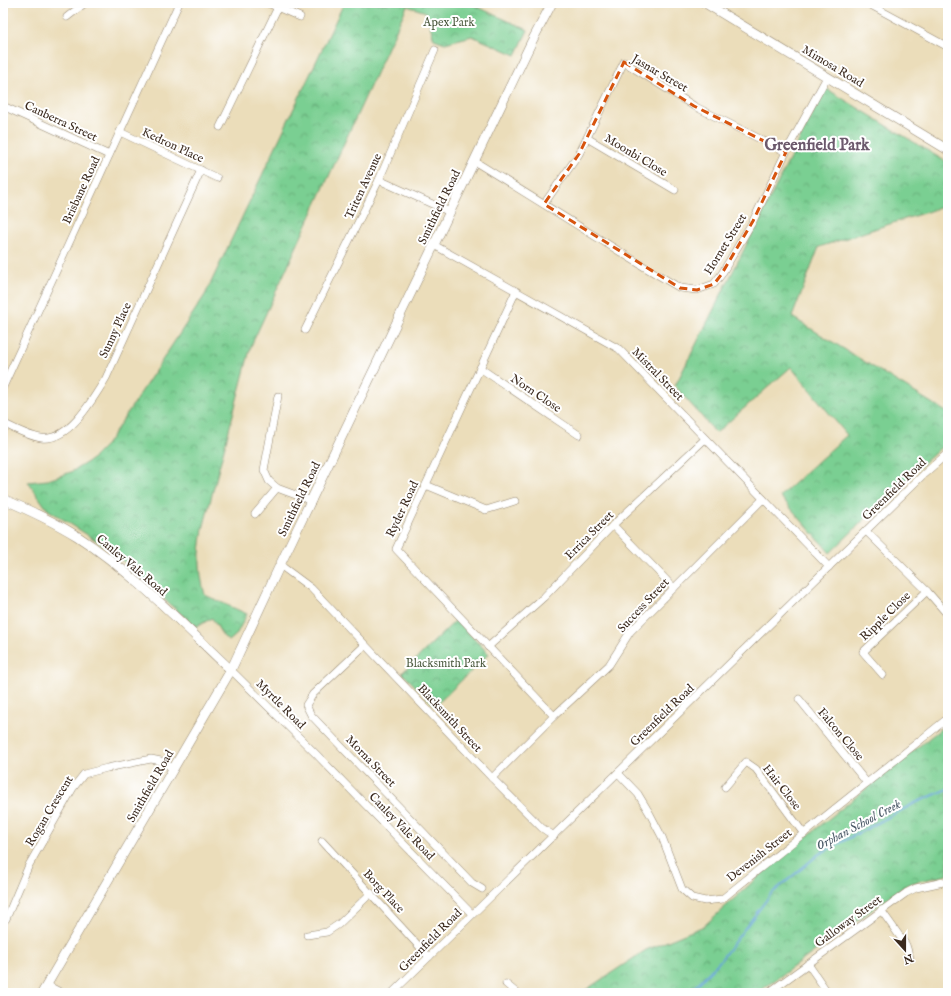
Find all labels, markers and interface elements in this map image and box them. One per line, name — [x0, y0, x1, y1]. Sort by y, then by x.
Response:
park label: Apex Park — [422, 15, 475, 31]
street label: Mimosa Road — [799, 42, 867, 91]
street label: Jasnar Street — [627, 50, 691, 96]
street label: Canberra Street — [22, 98, 100, 145]
street label: Kedron Place — [139, 125, 207, 167]
street label: Moonbi Close — [602, 131, 670, 180]
district label: Greenfield Park — [764, 136, 870, 156]
street label: Triten Avenue — [342, 151, 385, 221]
street label: Brisbane Road — [59, 153, 104, 226]
street label: Smithfield Road — [415, 167, 464, 247]
street label: Hornet Street — [701, 211, 750, 278]
street label: Sunny Place — [96, 300, 135, 360]
street label: Mistral Street — [629, 345, 687, 404]
street label: Norn Close — [508, 371, 564, 416]
street label: Greenfield Road — [859, 455, 930, 524]
street label: Smithfield Road — [275, 459, 324, 539]
street label: Ryder Road — [383, 478, 422, 540]
street label: Errica Street — [562, 508, 617, 563]
street label: Canley Vale Road — [93, 531, 171, 600]
street label: Success Street — [614, 575, 672, 636]
street label: Ripple Close — [857, 588, 915, 645]
park label: Blacksmith Park — [406, 656, 487, 671]
street label: Myrtle Road — [253, 676, 309, 733]
street label: Blacksmith Street — [414, 681, 485, 755]
street label: Greenfield Road — [627, 681, 698, 750]
street label: Falcon Close — [814, 705, 867, 764]
street label: Morna Street — [342, 732, 399, 790]
street label: Smithfield Road — [124, 747, 177, 825]
street label: Hair Close — [759, 762, 804, 813]
street label: Rogan Crescent — [22, 773, 76, 849]
street label: Canley Vale Road — [366, 789, 438, 864]
water label: Orphan School Creek — [813, 796, 905, 855]
street label: Devenish Street — [724, 825, 795, 885]
street label: Borg Place — [360, 866, 408, 917]
street label: Galloway Street — [812, 892, 885, 951]
street label: Greenfield Road — [396, 905, 466, 975]
north arrow — [885, 930, 925, 970]
text: N — [901, 950, 916, 967]

